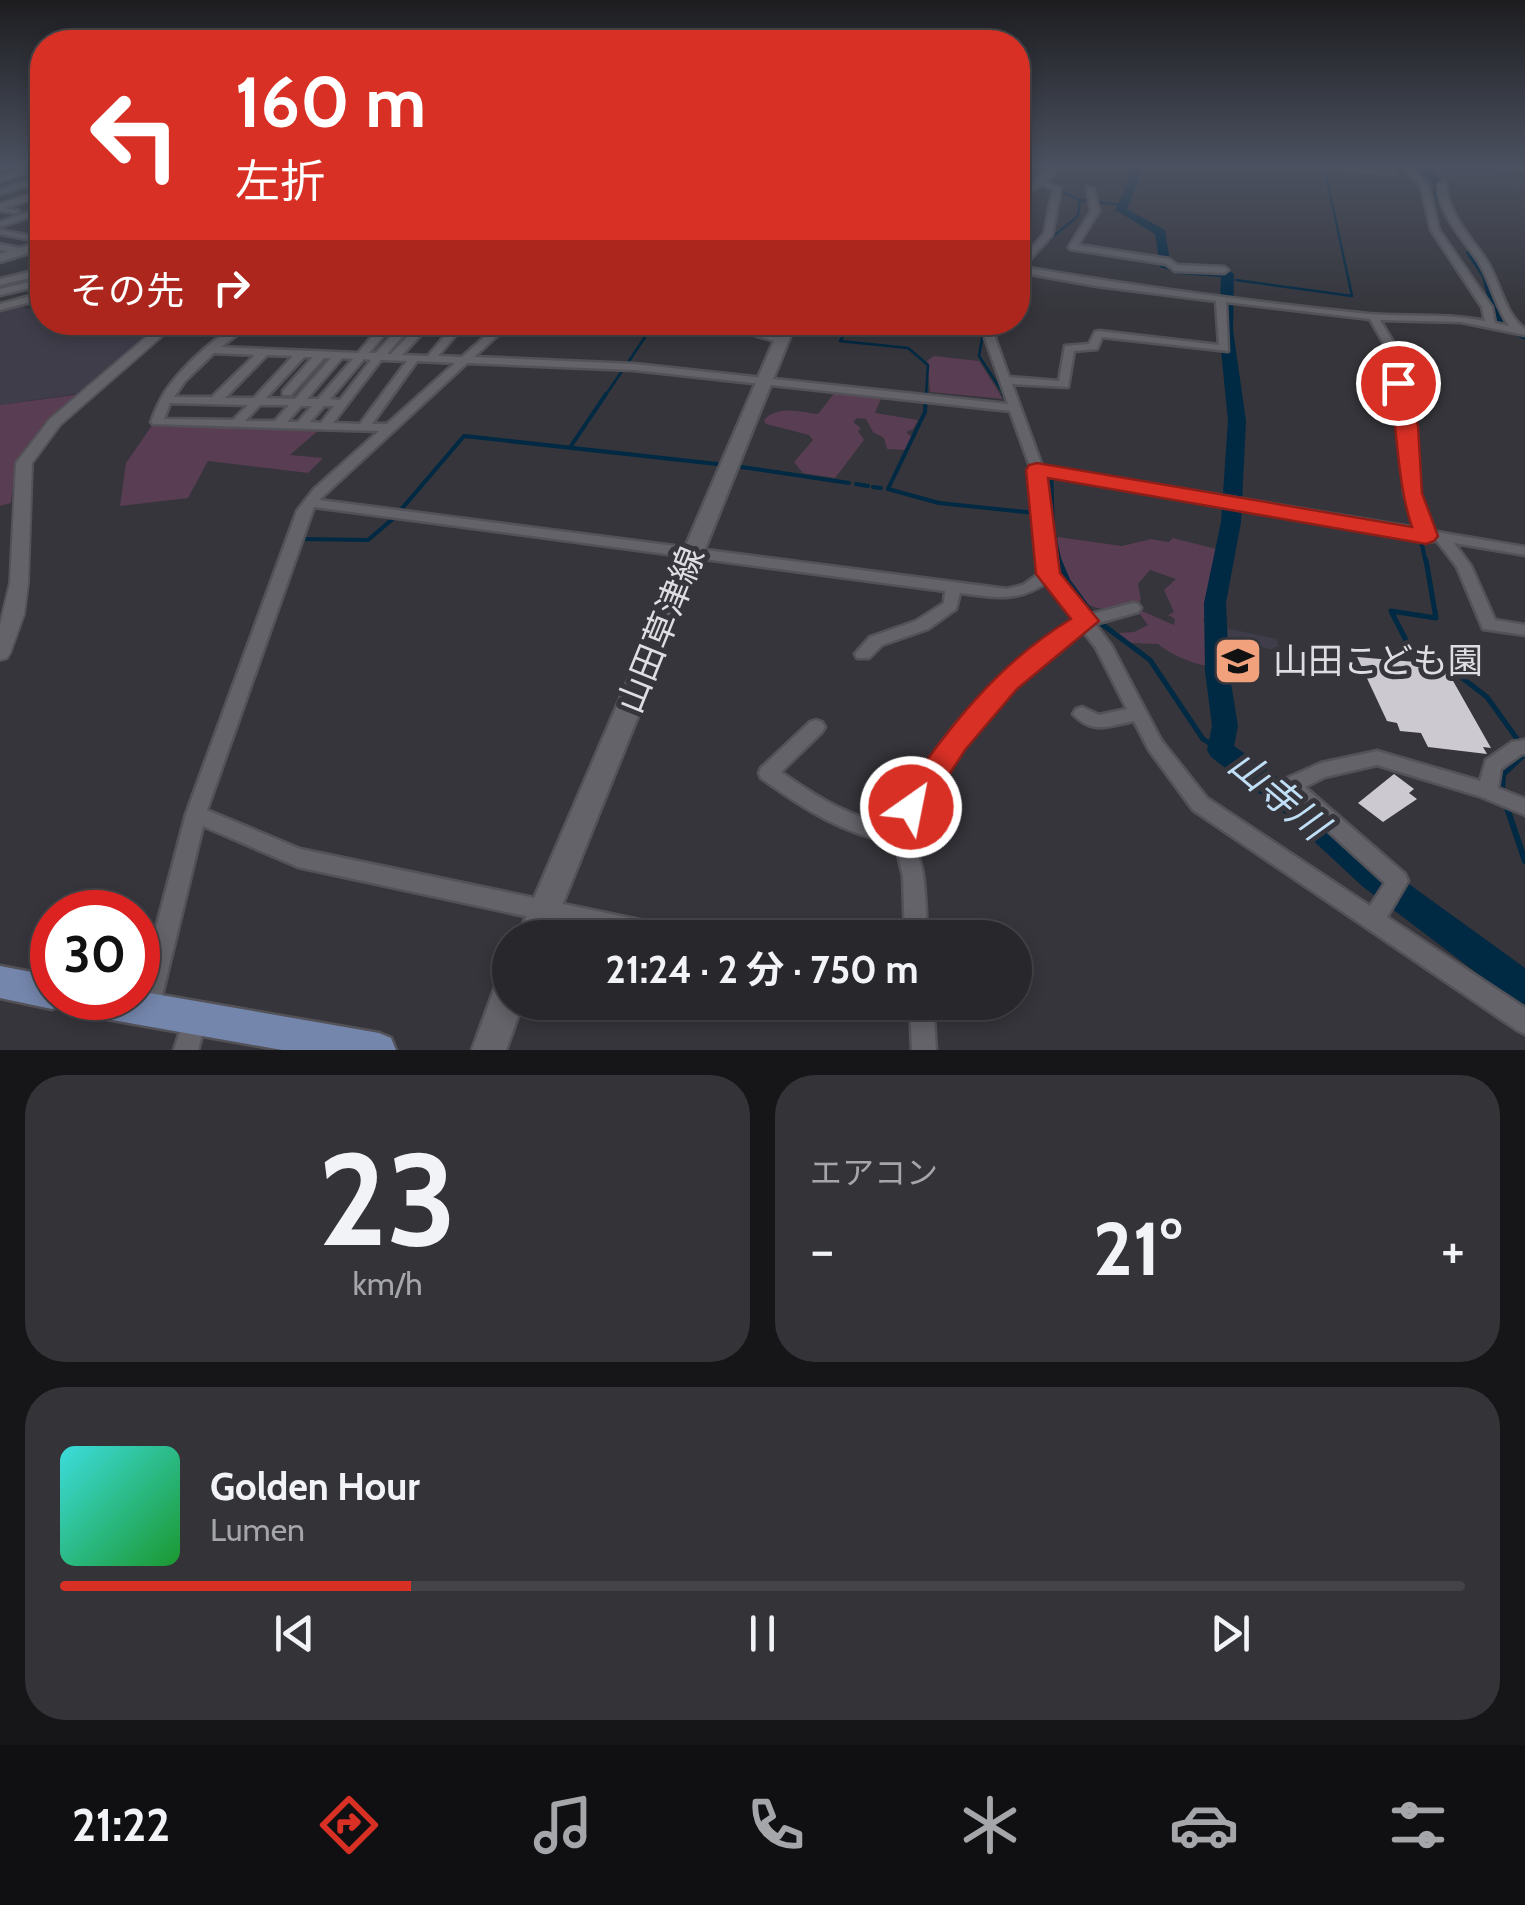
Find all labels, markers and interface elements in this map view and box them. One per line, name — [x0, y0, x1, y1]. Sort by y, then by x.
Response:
text: 160 m — [235, 59, 426, 145]
icon: left — [70, 70, 200, 200]
text: 左折 — [235, 154, 325, 208]
icon: right — [204, 260, 259, 315]
text: その先 — [70, 267, 184, 314]
pin — [1356, 341, 1441, 426]
icon: arrive — [1371, 356, 1426, 411]
street label: 山田草津線 — [608, 541, 713, 719]
school or university icon: 山田こども園 — [1212, 635, 1264, 687]
place label: 山田こども園 — [1273, 639, 1483, 682]
water label: 山寺川 — [1220, 740, 1340, 852]
position arrow — [859, 755, 963, 859]
speed limit sign: 30 — [30, 890, 160, 1020]
text: 21:24 · 2 分 · 750 m — [606, 946, 918, 993]
text: 23 — [318, 1120, 457, 1278]
text: エアコン — [810, 1153, 938, 1192]
text: 21° — [1093, 1203, 1182, 1294]
text: − — [810, 1216, 834, 1283]
text: + — [1441, 1216, 1465, 1283]
text: km/h — [352, 1264, 423, 1303]
text: Golden Hour — [210, 1463, 420, 1510]
text: Lumen — [210, 1510, 305, 1549]
icon: previous — [267, 1606, 322, 1661]
icon: pause — [735, 1606, 790, 1661]
icon: next — [1203, 1606, 1258, 1661]
icon: directions — [314, 1790, 384, 1860]
icon: music — [528, 1790, 598, 1860]
icon: phone — [741, 1790, 811, 1860]
icon: climate — [955, 1790, 1025, 1860]
icon: car — [1169, 1790, 1239, 1860]
icon: filters — [1383, 1790, 1453, 1860]
text: 21:22 — [72, 1798, 170, 1852]

